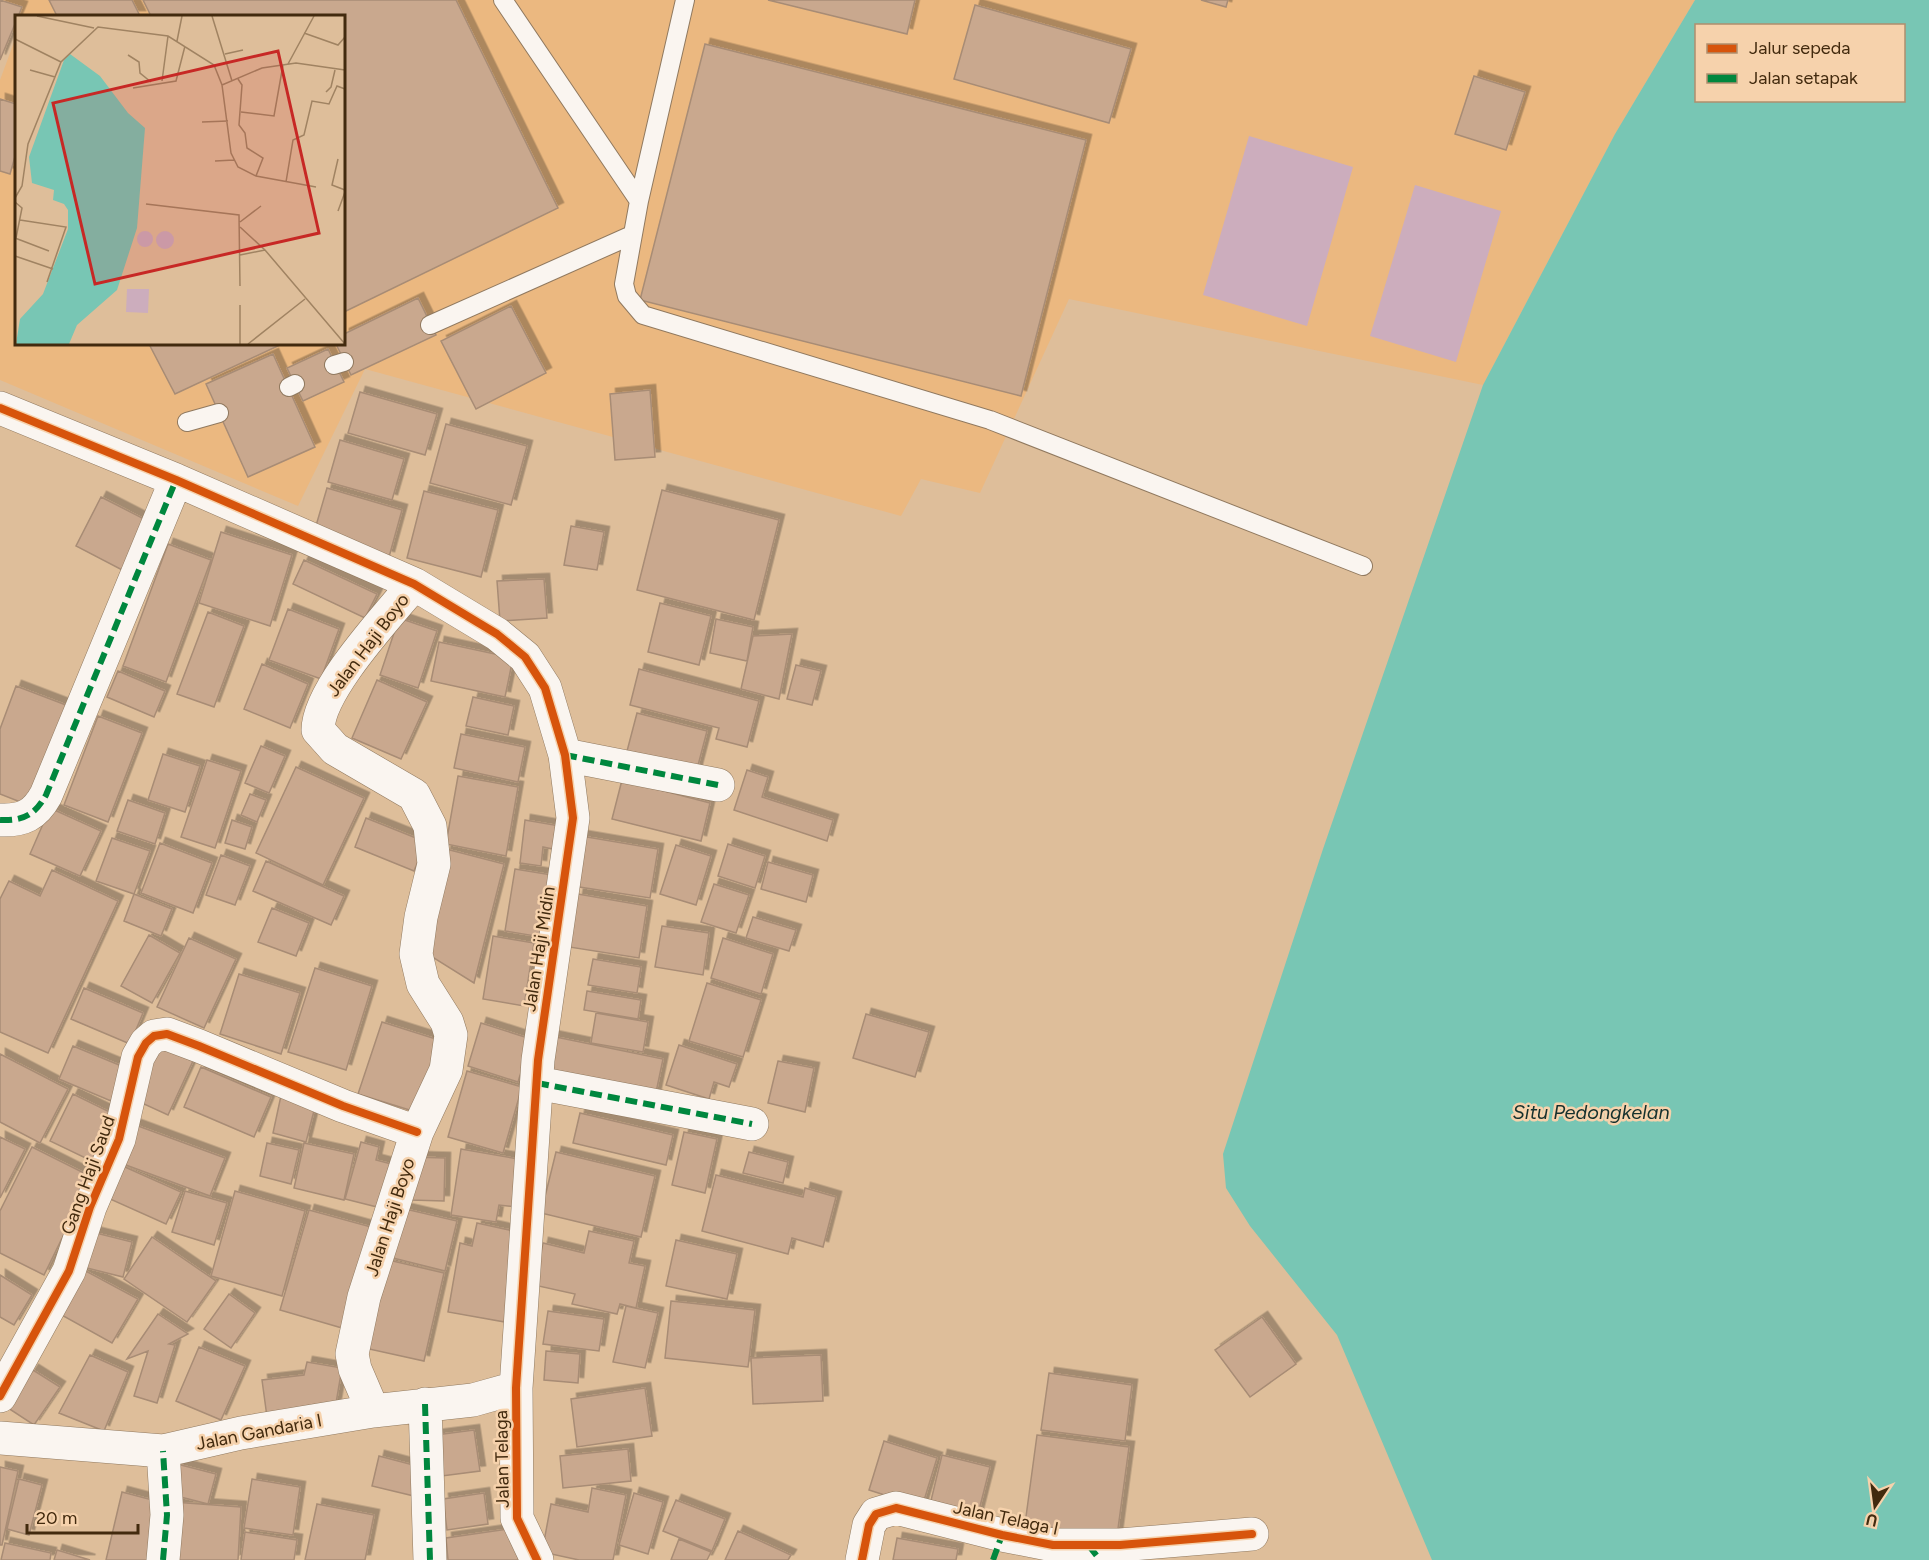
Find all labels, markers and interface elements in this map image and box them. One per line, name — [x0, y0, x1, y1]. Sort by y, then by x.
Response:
inset map — [15, 15, 345, 345]
legend — [1695, 24, 1905, 102]
text: Jalur sepeda — [1749, 37, 1850, 59]
text: Jalan setapak — [1749, 67, 1858, 89]
street label: Jalan Haji Boyo — [322, 589, 414, 701]
street label: Jalan Haji Midin — [518, 885, 560, 1013]
water label: Situ Pedongkelan — [1512, 1100, 1670, 1124]
street label: Gang Haji Saud — [56, 1113, 120, 1237]
street label: Jalan Haji Boyo — [361, 1155, 419, 1279]
street label: Jalan Gandaria I — [194, 1409, 324, 1455]
street label: Jalan Telaga — [490, 1410, 514, 1508]
north arrow — [1845, 1476, 1905, 1536]
street label: Jalan Telaga I — [951, 1496, 1061, 1540]
scale bar — [27, 1497, 138, 1535]
text: 20 m — [36, 1507, 77, 1529]
text: U — [1864, 1510, 1879, 1531]

